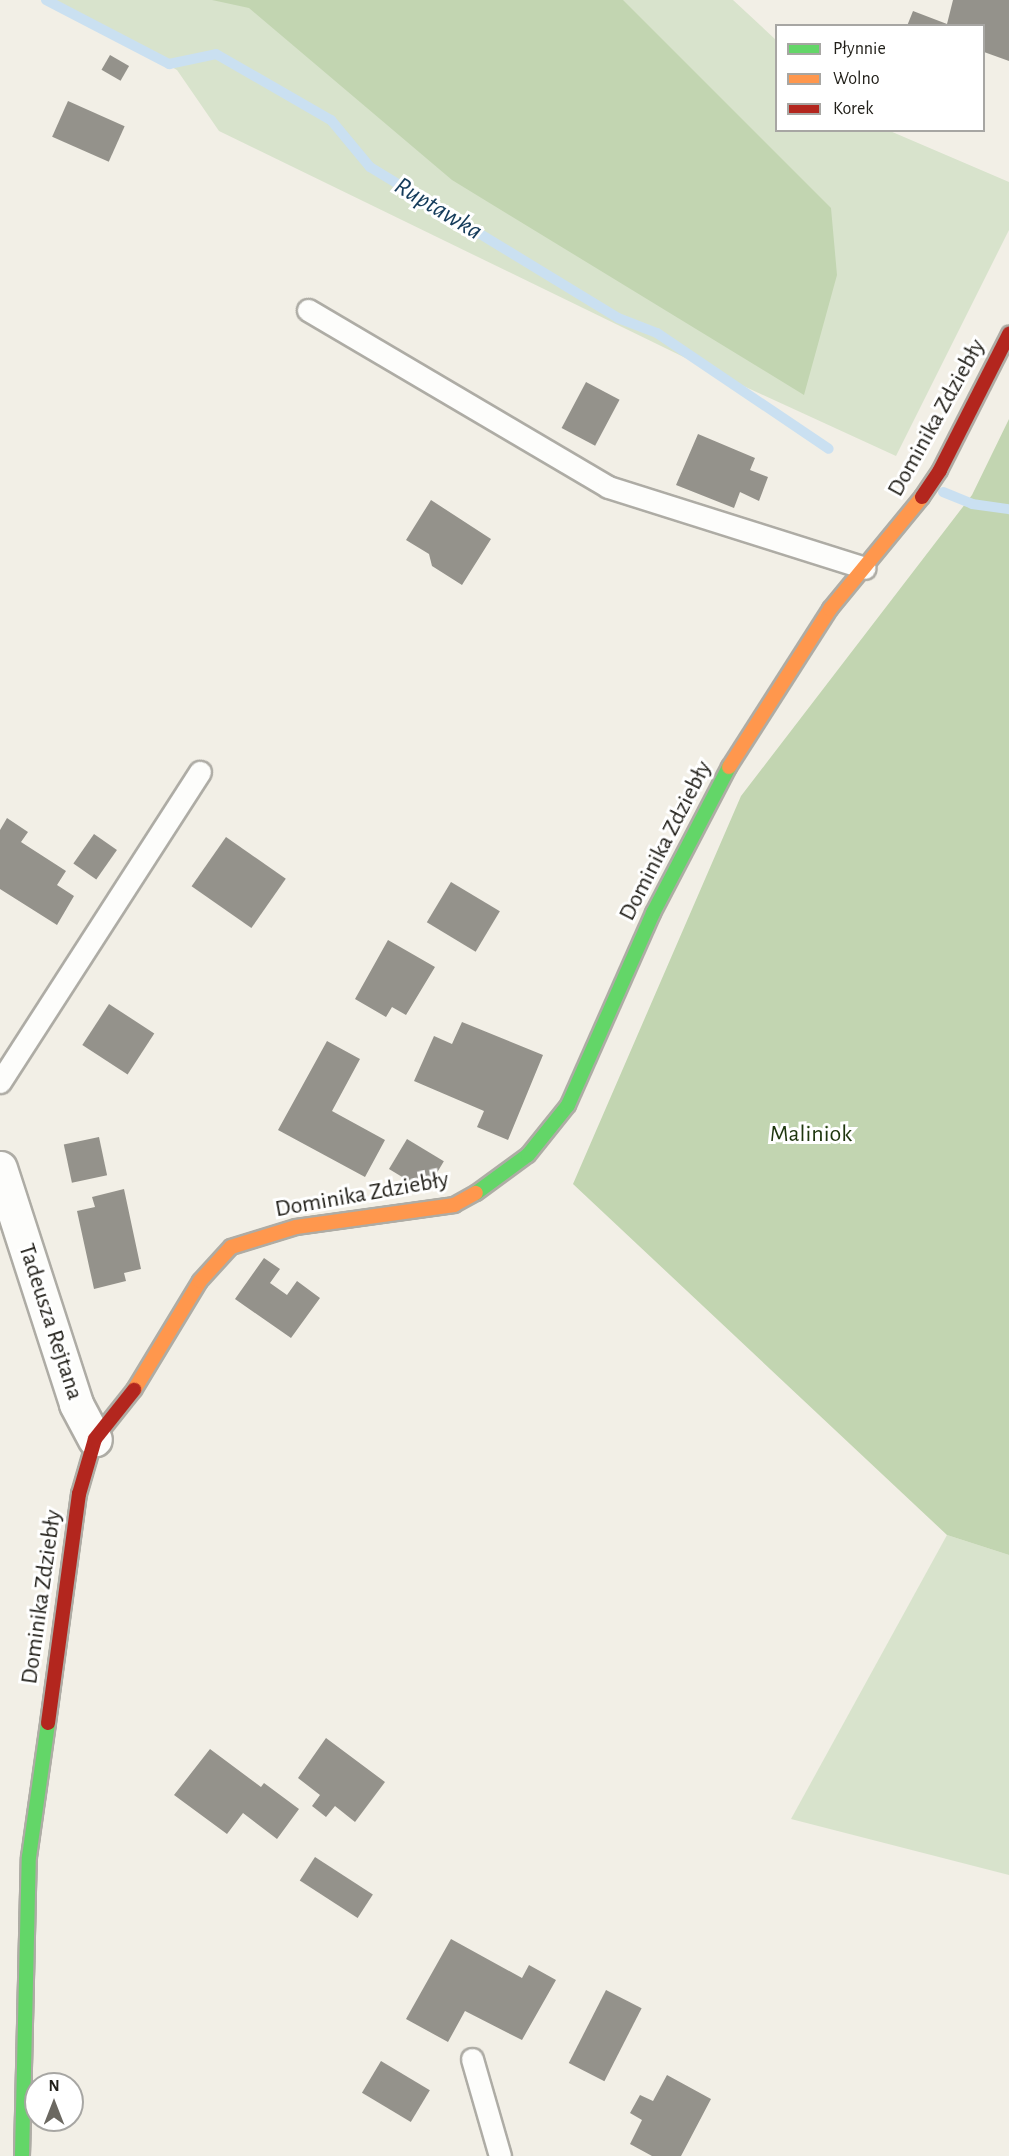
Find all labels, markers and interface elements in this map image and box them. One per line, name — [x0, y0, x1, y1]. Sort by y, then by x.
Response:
legend — [775, 24, 985, 132]
text: Płynnie — [833, 40, 886, 58]
text: Wolno — [833, 70, 880, 88]
text: Korek — [833, 100, 873, 118]
water label: Ruptawka — [388, 171, 488, 247]
street label: Dominika Zdziebły — [882, 334, 992, 502]
street label: Dominika Zdziebły — [613, 756, 719, 926]
park label: Maliniok — [770, 1121, 852, 1149]
street label: Dominika Zdziebły — [273, 1166, 451, 1224]
street label: Tadeusza Rejtana — [11, 1240, 89, 1404]
street label: Dominika Zdziebły — [16, 1508, 68, 1686]
north arrow — [24, 2072, 84, 2132]
text: N — [48, 2078, 60, 2094]

